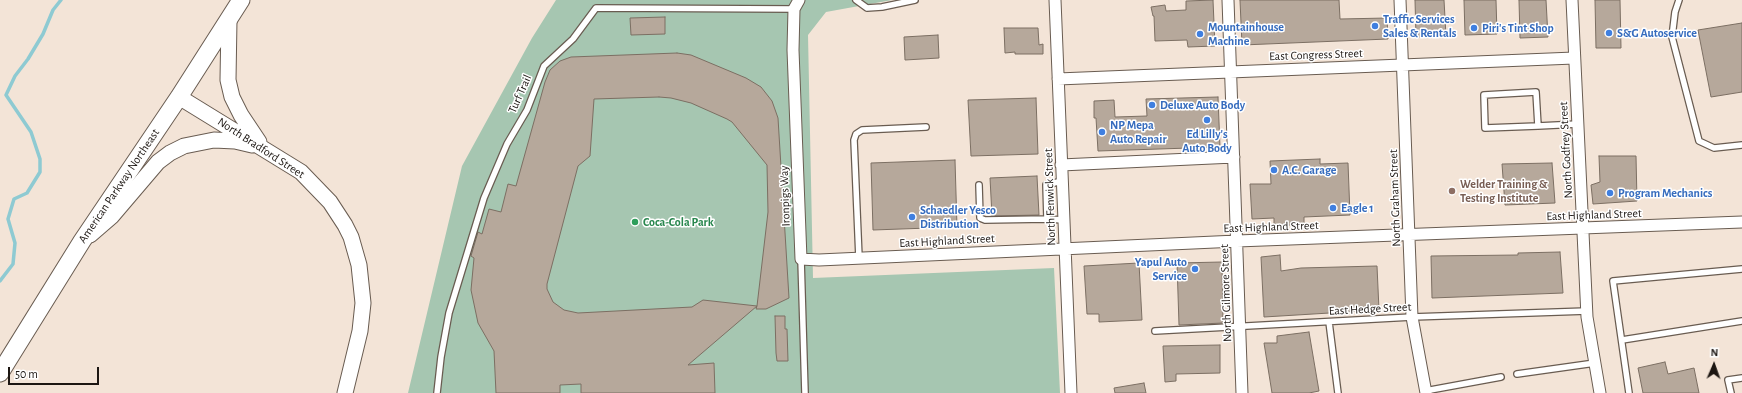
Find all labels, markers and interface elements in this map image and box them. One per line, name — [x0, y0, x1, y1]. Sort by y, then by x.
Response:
place label: Traffic Services Sales & Rentals — [1383, 12, 1456, 40]
place label: Mountainhouse Machine — [1208, 20, 1284, 48]
marker: Traffic Services Sales & Rentals — [1370, 21, 1380, 31]
place label: Piri's Tint Shop — [1482, 21, 1554, 35]
marker: Piri's Tint Shop — [1469, 23, 1479, 33]
place label: S&G Autoservice — [1617, 26, 1697, 40]
marker: S&G Autoservice — [1604, 28, 1614, 38]
marker: Mountainhouse Machine — [1195, 29, 1205, 39]
street label: East Congress Street — [1269, 46, 1363, 64]
street label: Turf Trail — [505, 72, 535, 116]
place label: Deluxe Auto Body — [1160, 98, 1245, 112]
marker: Deluxe Auto Body — [1147, 100, 1157, 110]
street label: North Godfrey Street — [1556, 101, 1576, 199]
street label: North Bradford Street — [215, 114, 307, 182]
marker: Ed Lilly's Auto Body — [1202, 115, 1212, 125]
place label: NP Mepa Auto Repair — [1110, 118, 1167, 146]
street label: American Parkway Northeast — [75, 126, 163, 246]
marker: NP Mepa Auto Repair — [1097, 127, 1107, 137]
place label: Ed Lilly's Auto Body — [1182, 127, 1232, 155]
street label: North Fenwick Street — [1041, 148, 1059, 246]
street label: North Graham Street — [1386, 149, 1404, 247]
place label: A.C. Garage — [1282, 163, 1337, 177]
street label: Ironpigs Way — [777, 165, 793, 227]
marker: A.C. Garage — [1269, 165, 1279, 175]
place label: Welder Training & Testing Institute — [1460, 177, 1547, 205]
marker: Welder Training & Testing Institute — [1447, 186, 1457, 196]
place label: Program Mechanics — [1618, 186, 1712, 200]
marker: Program Mechanics — [1605, 188, 1615, 198]
place label: Eagle 1 — [1341, 201, 1374, 215]
place label: Schaedler Yesco Distribution — [920, 203, 996, 231]
marker: Eagle 1 — [1328, 203, 1338, 213]
street label: East Highland Street — [1546, 206, 1642, 224]
marker: Schaedler Yesco Distribution — [907, 212, 917, 222]
place label: Coca-Cola Park — [643, 215, 714, 229]
marker: Coca-Cola Park — [630, 217, 640, 227]
street label: East Highland Street — [1223, 218, 1319, 236]
street label: East Highland Street — [899, 231, 995, 251]
street label: North Gilmore Street — [1217, 244, 1235, 342]
place label: Yapul Auto Service — [1135, 255, 1187, 283]
marker: Yapul Auto Service — [1190, 264, 1200, 274]
street label: East Hedge Street — [1328, 300, 1412, 318]
north arrow — [1694, 345, 1734, 385]
text: N — [1710, 347, 1718, 358]
scale bar — [10, 359, 101, 385]
text: 50 m — [15, 368, 38, 380]

